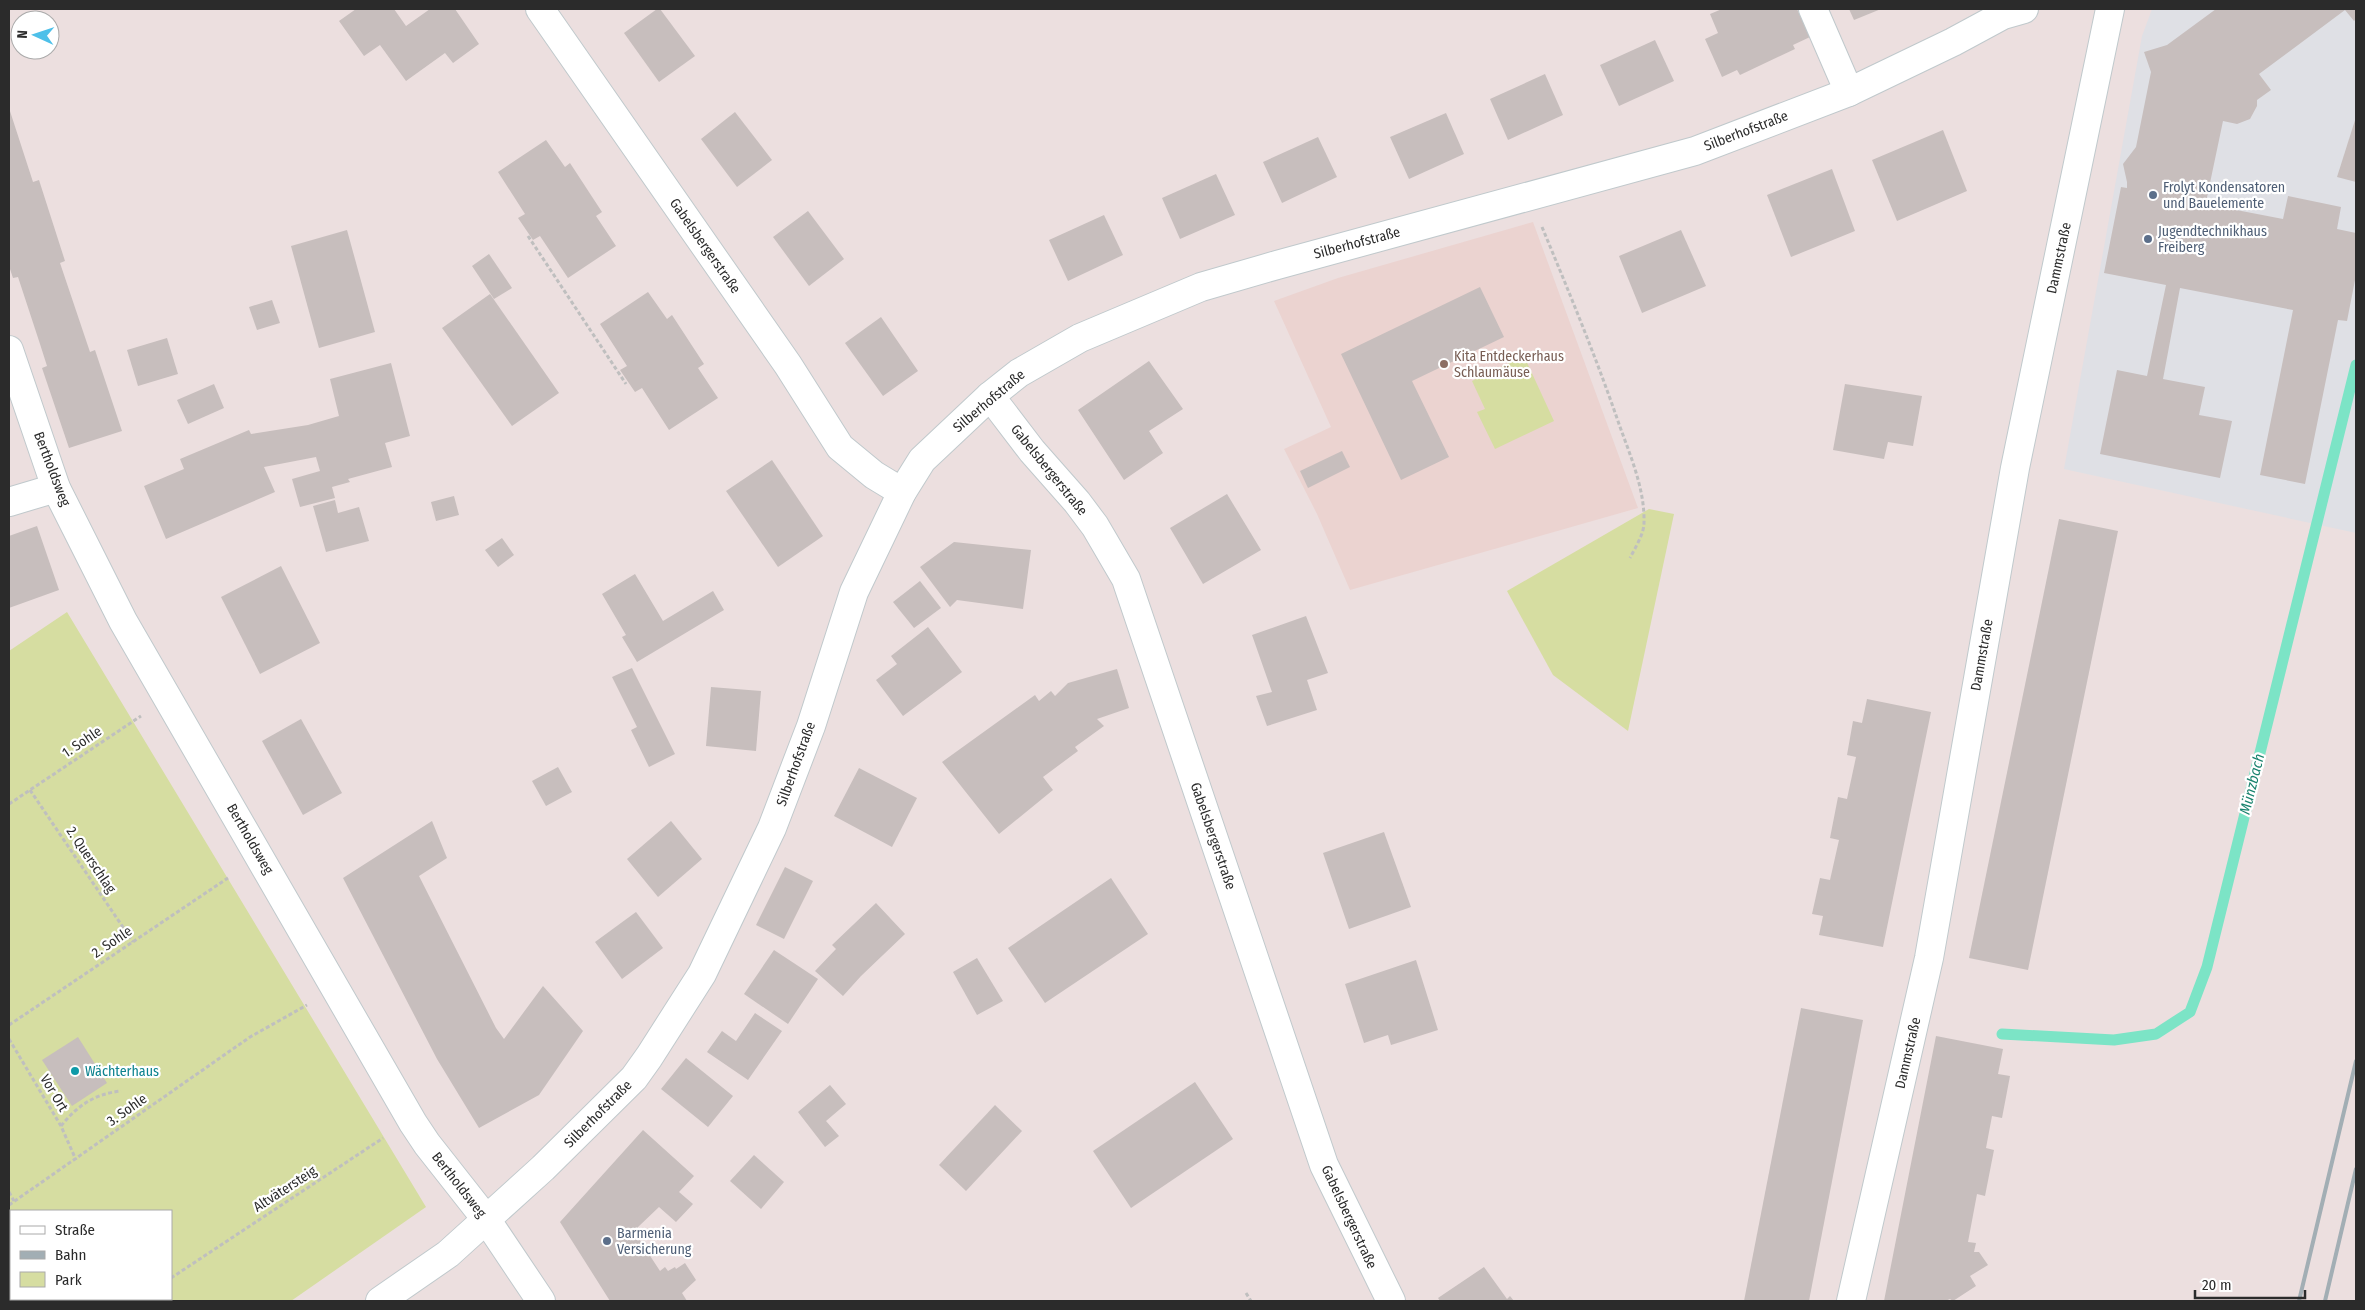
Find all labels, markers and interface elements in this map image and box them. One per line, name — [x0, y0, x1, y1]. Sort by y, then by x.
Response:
north arrow — [10, 10, 60, 60]
text: N — [14, 30, 31, 39]
street label: Silberhofstraße — [1702, 107, 1791, 155]
place label: Frolyt Kondensatoren und Bauelemente — [2163, 179, 2285, 212]
marker: Frolyt Kondensatoren und Bauelemente — [2147, 189, 2159, 201]
street label: Gabelsbergerstraße — [666, 195, 744, 297]
street label: Dammstraße — [2043, 221, 2075, 295]
street label: Silberhofstraße — [1312, 223, 1402, 263]
place label: Jugendtechnikhaus Freiberg — [2158, 223, 2267, 256]
marker: Jugendtechnikhaus Freiberg — [2142, 233, 2154, 245]
place label: Kita Entdeckerhaus Schlaumäuse — [1454, 348, 1564, 381]
marker: Kita Entdeckerhaus Schlaumäuse — [1438, 358, 1450, 370]
street label: Silberhofstraße — [950, 366, 1028, 436]
street label: Gabelsbergerstraße — [1007, 421, 1091, 519]
street label: Bertholdsweg — [30, 429, 74, 509]
street label: Dammstraße — [1967, 618, 1997, 692]
street label: Silberhofstraße — [773, 719, 819, 809]
street label: 1. Sohle — [59, 723, 105, 761]
water label: Münzbach — [2236, 752, 2268, 816]
street label: Gabelsbergerstraße — [1187, 780, 1239, 892]
street label: Bertholdsweg — [223, 801, 277, 878]
street label: 2. Querschlag — [63, 824, 120, 897]
street label: 2. Sohle — [89, 922, 135, 962]
street label: Dammstraße — [1892, 1016, 1924, 1090]
place label: Wächterhaus — [85, 1063, 159, 1080]
marker: Wächterhaus — [69, 1065, 81, 1077]
street label: Vor Ort — [36, 1071, 72, 1115]
street label: Silberhofstraße — [561, 1077, 635, 1151]
street label: 3. Sohle — [104, 1090, 150, 1130]
street label: Bertholdsweg — [428, 1149, 490, 1221]
street label: Altvätersteig — [250, 1162, 320, 1216]
street label: Gabelsbergerstraße — [1318, 1163, 1380, 1272]
legend — [10, 1210, 172, 1300]
text: Straße — [55, 1221, 95, 1239]
place label: Barmenia Versicherung — [617, 1225, 692, 1258]
marker: Barmenia Versicherung — [601, 1235, 613, 1247]
text: Bahn — [55, 1246, 86, 1264]
scale bar — [2195, 1268, 2305, 1300]
text: Park — [55, 1271, 82, 1289]
text: 20 m — [2202, 1276, 2232, 1294]

